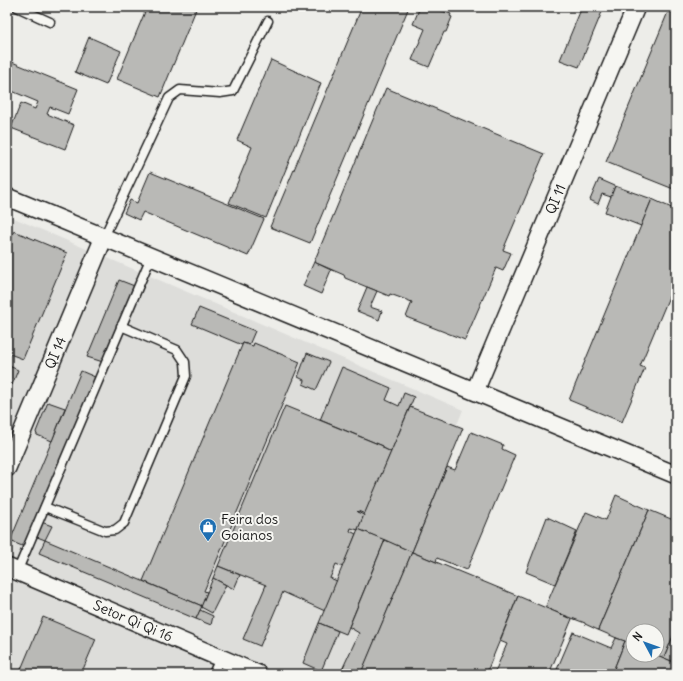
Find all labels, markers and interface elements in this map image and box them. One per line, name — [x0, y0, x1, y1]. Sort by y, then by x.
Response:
street label: QI 11 — [541, 181, 570, 217]
street label: QI 14 — [41, 334, 70, 372]
place label: Feira dos Goianos — [221, 510, 278, 544]
shop icon: Feira dos Goianos — [198, 517, 218, 542]
street label: Setor Qi Qi 16 — [91, 596, 176, 646]
north arrow — [625, 623, 665, 663]
text: N — [630, 629, 645, 644]

